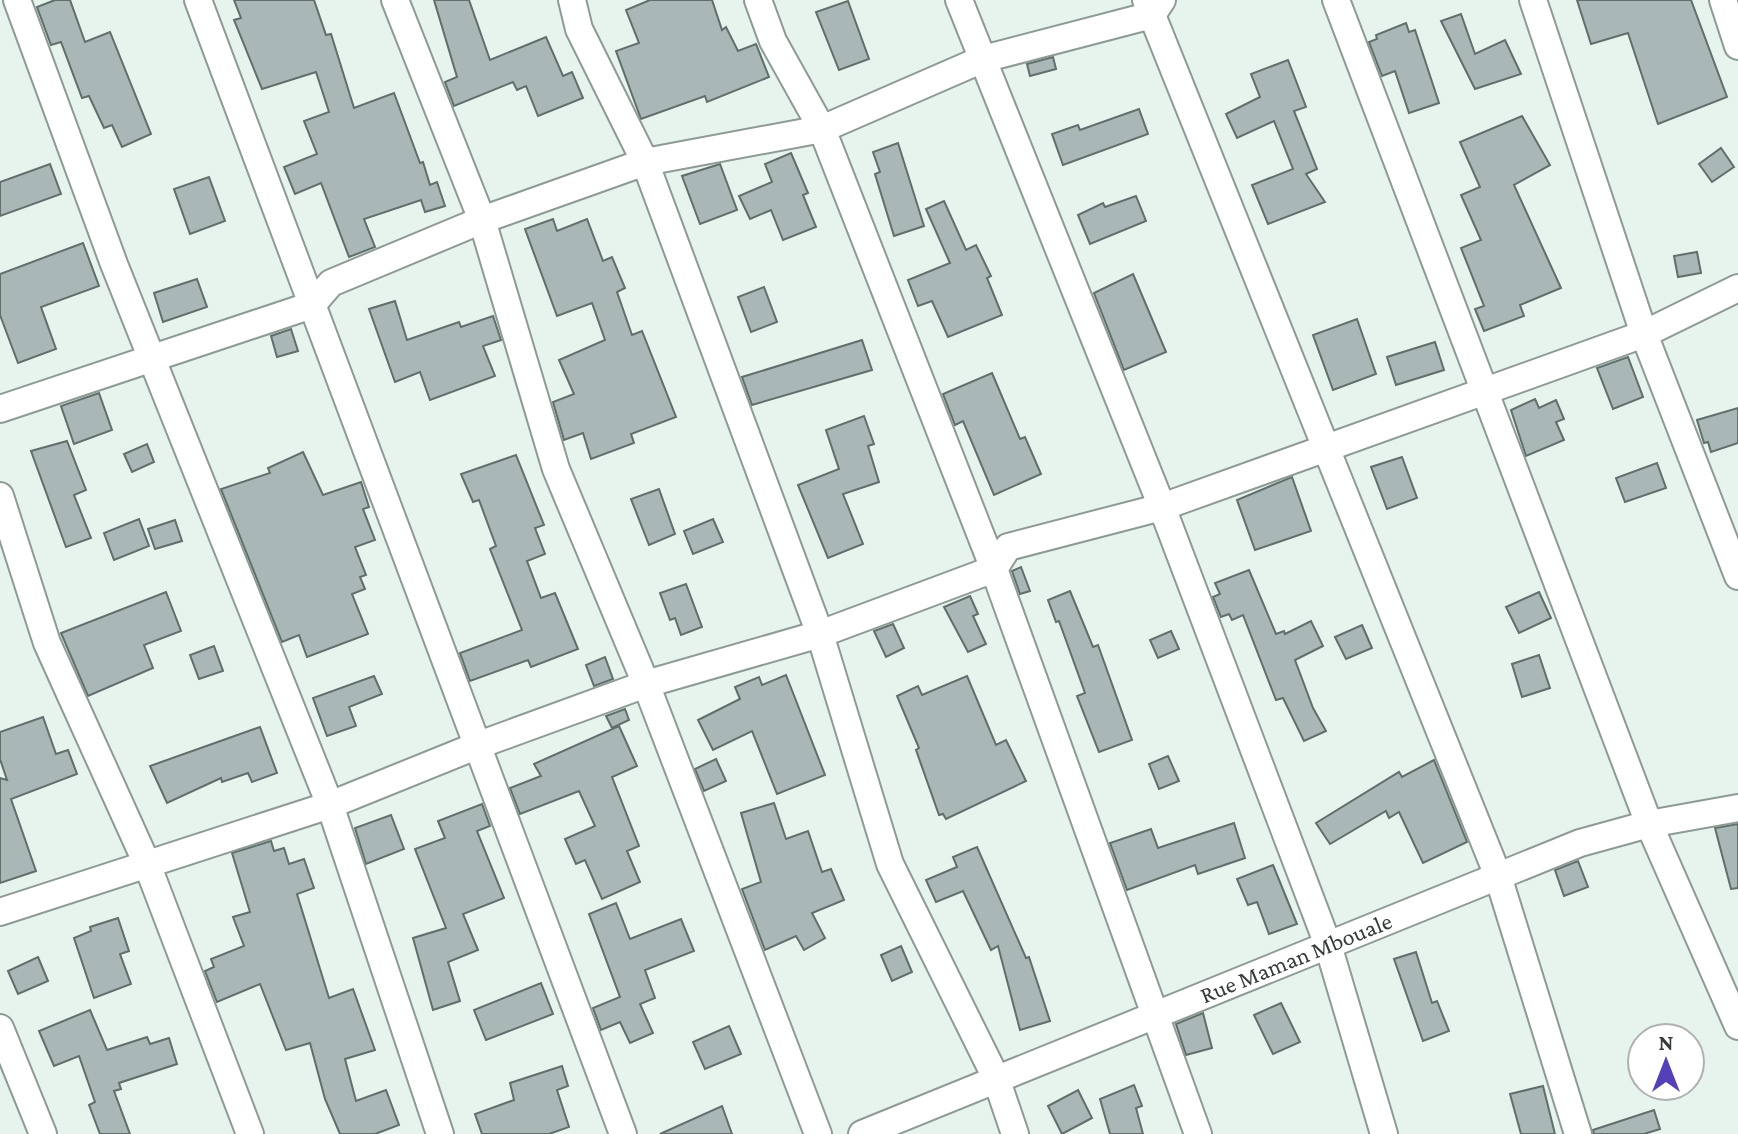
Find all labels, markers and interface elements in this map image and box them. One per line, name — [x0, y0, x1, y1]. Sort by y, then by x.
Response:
street label: Rue Maman Mbouale — [1196, 907, 1396, 1008]
north arrow — [1626, 1022, 1706, 1102]
text: N — [1659, 1030, 1674, 1055]

